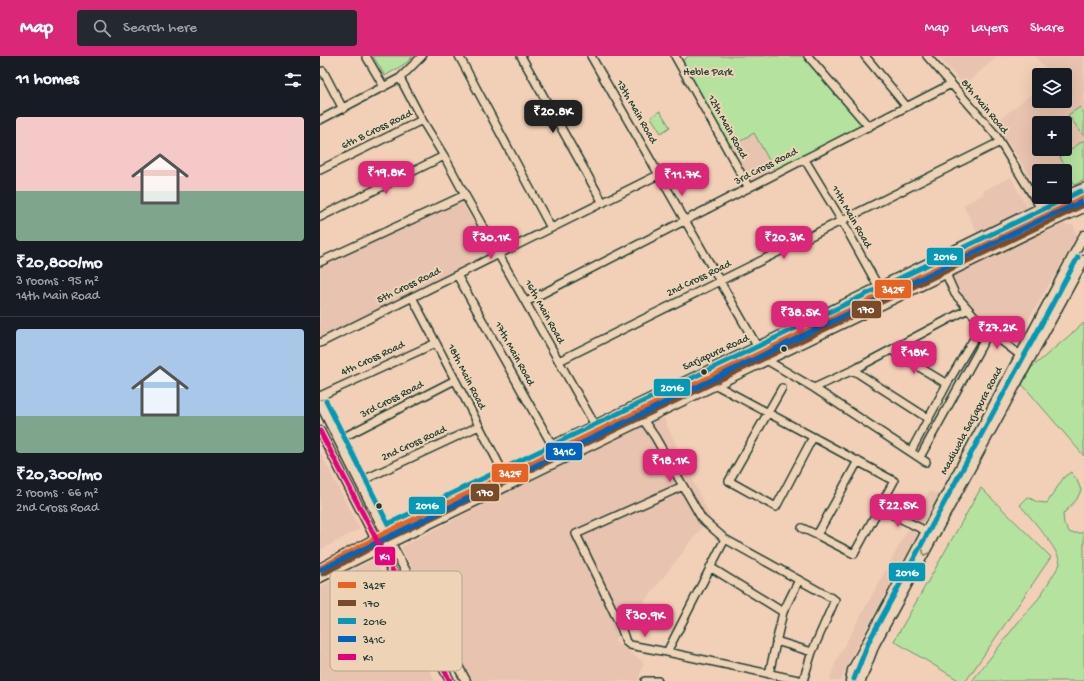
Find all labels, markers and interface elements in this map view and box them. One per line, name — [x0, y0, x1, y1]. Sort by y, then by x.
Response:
search box — [77, 10, 357, 46]
text: Map — [20, 17, 53, 40]
icon: search — [91, 17, 113, 39]
text: Search here — [123, 19, 197, 37]
text: Map — [925, 20, 949, 37]
text: Layers — [971, 20, 1008, 37]
text: Share — [1030, 20, 1064, 37]
park label: Heble Park — [683, 67, 734, 79]
map controls — [1032, 68, 1072, 204]
button: layers — [1032, 68, 1072, 108]
icon: filters — [282, 69, 304, 91]
text: 11 homes — [16, 70, 79, 90]
street label: 13th Main Road — [613, 77, 660, 147]
street label: 8th Main Road — [958, 77, 1011, 138]
street label: 12th Main Road — [704, 92, 750, 162]
pin: ₹20.8K — [520, 100, 586, 134]
text: ₹20.8K — [533, 105, 573, 120]
street label: 6th B Cross Road — [340, 107, 416, 152]
button: + — [1032, 116, 1072, 156]
icon: home — [124, 143, 196, 215]
street label: 3rd Cross Road — [732, 145, 801, 188]
pin: ₹19.8K — [353, 161, 419, 195]
pin: ₹11.7K — [649, 163, 715, 197]
button: − — [1032, 164, 1072, 204]
text: ₹19.8K — [367, 166, 405, 181]
text: ₹11.7K — [664, 168, 700, 183]
street label: 11th Main Road — [828, 183, 874, 252]
pin: ₹30.1K — [458, 226, 524, 260]
pin: ₹20.3K — [751, 226, 817, 260]
text: ₹30.1K — [472, 231, 510, 246]
text: ₹20.3K — [764, 231, 804, 246]
line badge: 201G — [926, 247, 964, 266]
text: 201G — [933, 252, 958, 264]
text: ₹20,800/mo — [16, 254, 103, 274]
street label: 2nd Cross Road — [665, 258, 734, 300]
street label: 5th Cross Road — [375, 265, 444, 307]
text: 3 rooms · 95 m² — [16, 274, 99, 289]
street label: 16th Main Road — [521, 277, 567, 347]
line badge: 342F — [874, 279, 912, 299]
text: 342F — [881, 285, 905, 297]
text: 14th Main Road — [16, 289, 99, 304]
line badge: 170 — [851, 300, 882, 319]
pin: ₹38.5K — [767, 301, 833, 335]
text: 170 — [857, 305, 875, 317]
text: ₹38.5K — [780, 306, 820, 321]
pin: ₹27.2K — [964, 316, 1030, 350]
street label: 17th Main Road — [491, 319, 537, 389]
text: ₹27.2K — [978, 321, 1016, 336]
street label: Sarjapura Road — [681, 332, 752, 374]
street label: 4th Cross Road — [339, 338, 408, 379]
pin: ₹18K — [890, 341, 938, 375]
street label: 18th Main Road — [444, 342, 488, 413]
unlabelled marker — [779, 344, 789, 354]
text: ₹18K — [901, 346, 927, 361]
icon: home — [124, 355, 196, 427]
street label: Madiwala Sarjapura Road — [939, 364, 1006, 477]
unlabelled marker — [699, 367, 709, 377]
street label: 3rd Cross Road — [358, 378, 427, 421]
line badge: 201G — [653, 378, 691, 397]
text: 201G — [660, 383, 685, 395]
street label: 2nd Cross Road — [380, 423, 450, 464]
line badge: 341C — [545, 442, 583, 461]
text: 341C — [552, 447, 576, 459]
pin: ₹18.1K — [637, 449, 703, 483]
text: ₹18.1K — [652, 454, 688, 469]
line badge: 342F — [491, 463, 529, 483]
text: ₹20,300/mo — [16, 466, 102, 486]
text: 342F — [498, 469, 522, 481]
line badge: 170 — [470, 483, 500, 502]
text: 2 rooms · 66 m² — [16, 486, 98, 501]
text: 170 — [476, 488, 494, 500]
pin: ₹22.5K — [865, 494, 931, 528]
line badge: 201G — [408, 496, 446, 515]
text: ₹22.5K — [879, 499, 917, 514]
text: 2nd Cross Road — [16, 501, 99, 516]
unlabelled marker — [374, 501, 384, 511]
text: 201G — [415, 501, 440, 513]
line badge: K1 — [374, 546, 396, 566]
one-way arrow — [923, 549, 930, 556]
text: K1 — [379, 552, 390, 564]
line badge: 201G — [888, 562, 926, 582]
text: 201G — [895, 568, 920, 580]
legend — [330, 571, 462, 671]
text: 342F — [362, 581, 386, 593]
text: 170 — [362, 599, 379, 611]
pin: ₹30.9K — [612, 604, 678, 638]
text: ₹30.9K — [625, 609, 665, 624]
text: 201G — [363, 617, 387, 629]
text: 341C — [362, 635, 385, 647]
text: K1 — [363, 653, 374, 665]

